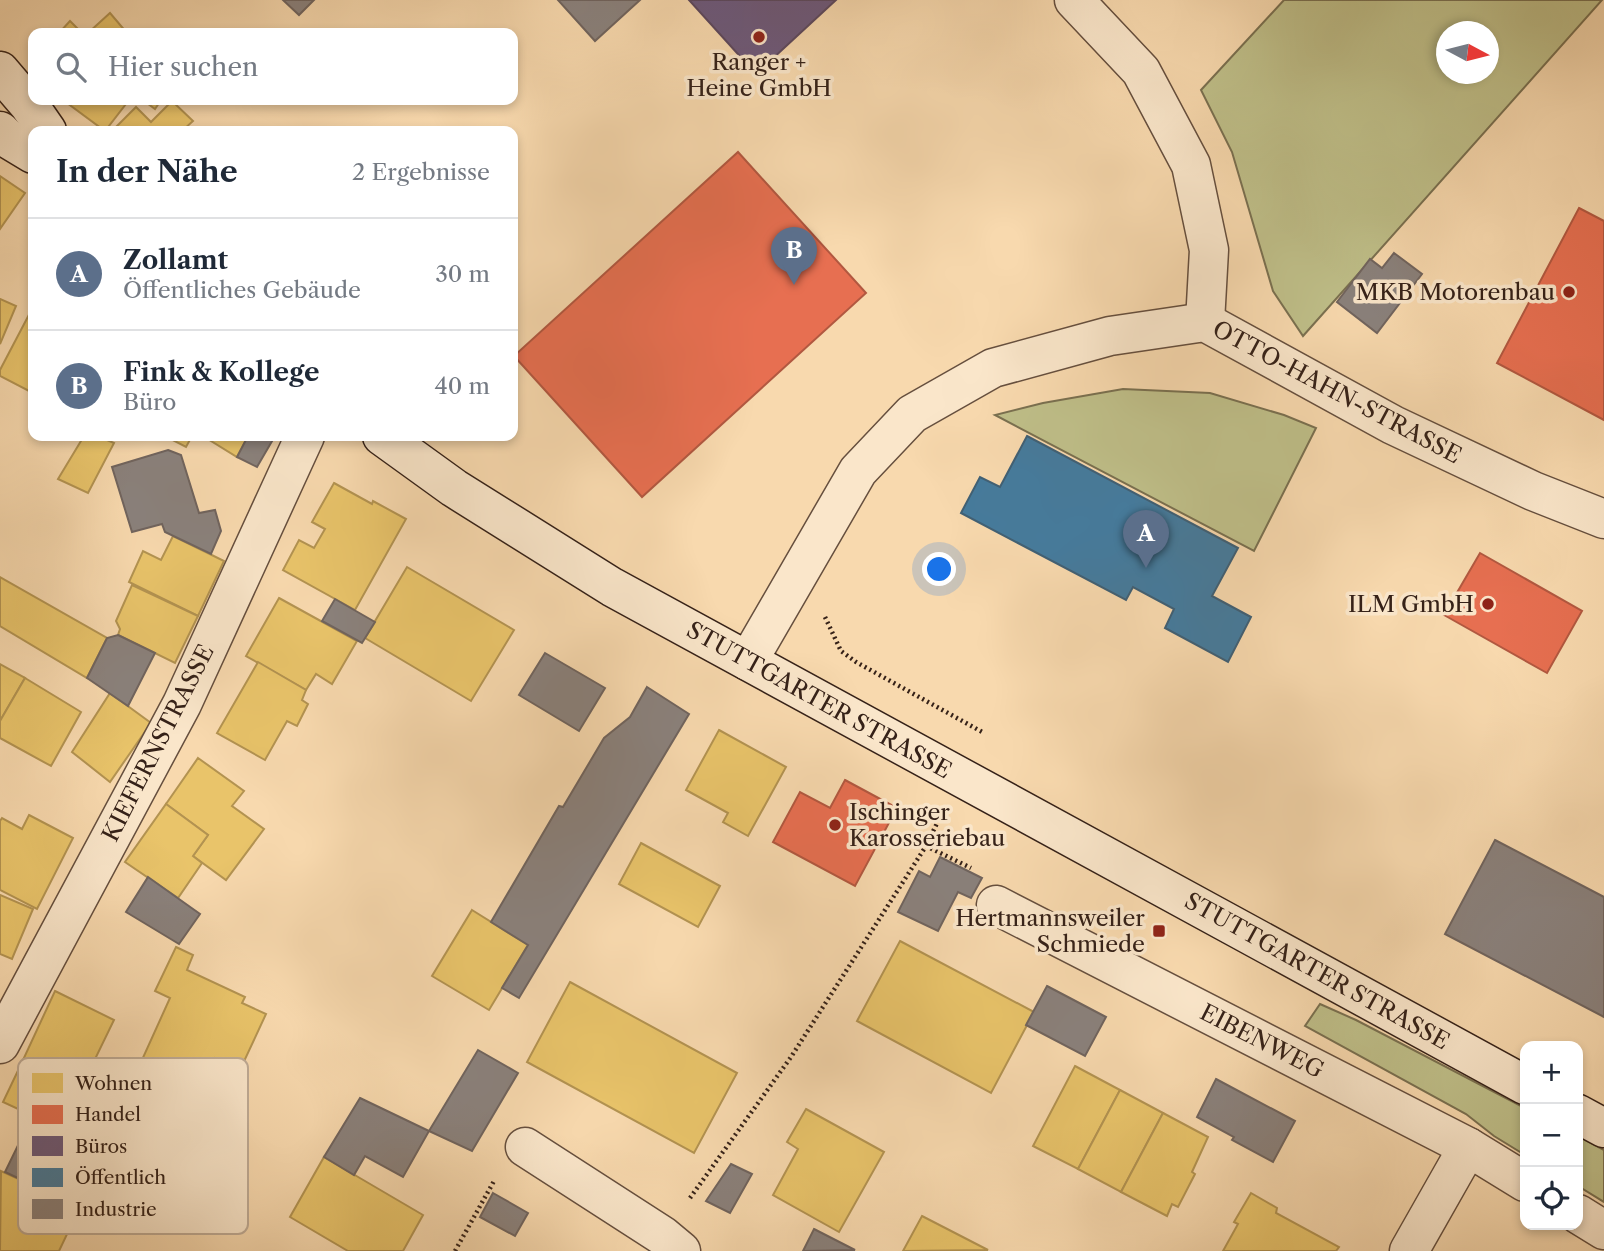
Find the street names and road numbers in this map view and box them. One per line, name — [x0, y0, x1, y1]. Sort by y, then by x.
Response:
street label: OTTO-HAHN-STRASSE — [1208, 315, 1466, 469]
street label: STUTTGARTER STRASSE — [682, 615, 956, 785]
street label: KIEFERNSTRASSE — [96, 640, 220, 846]
street label: STUTTGARTER STRASSE — [1180, 886, 1454, 1056]
street label: EIBENWEG — [1196, 998, 1328, 1084]

